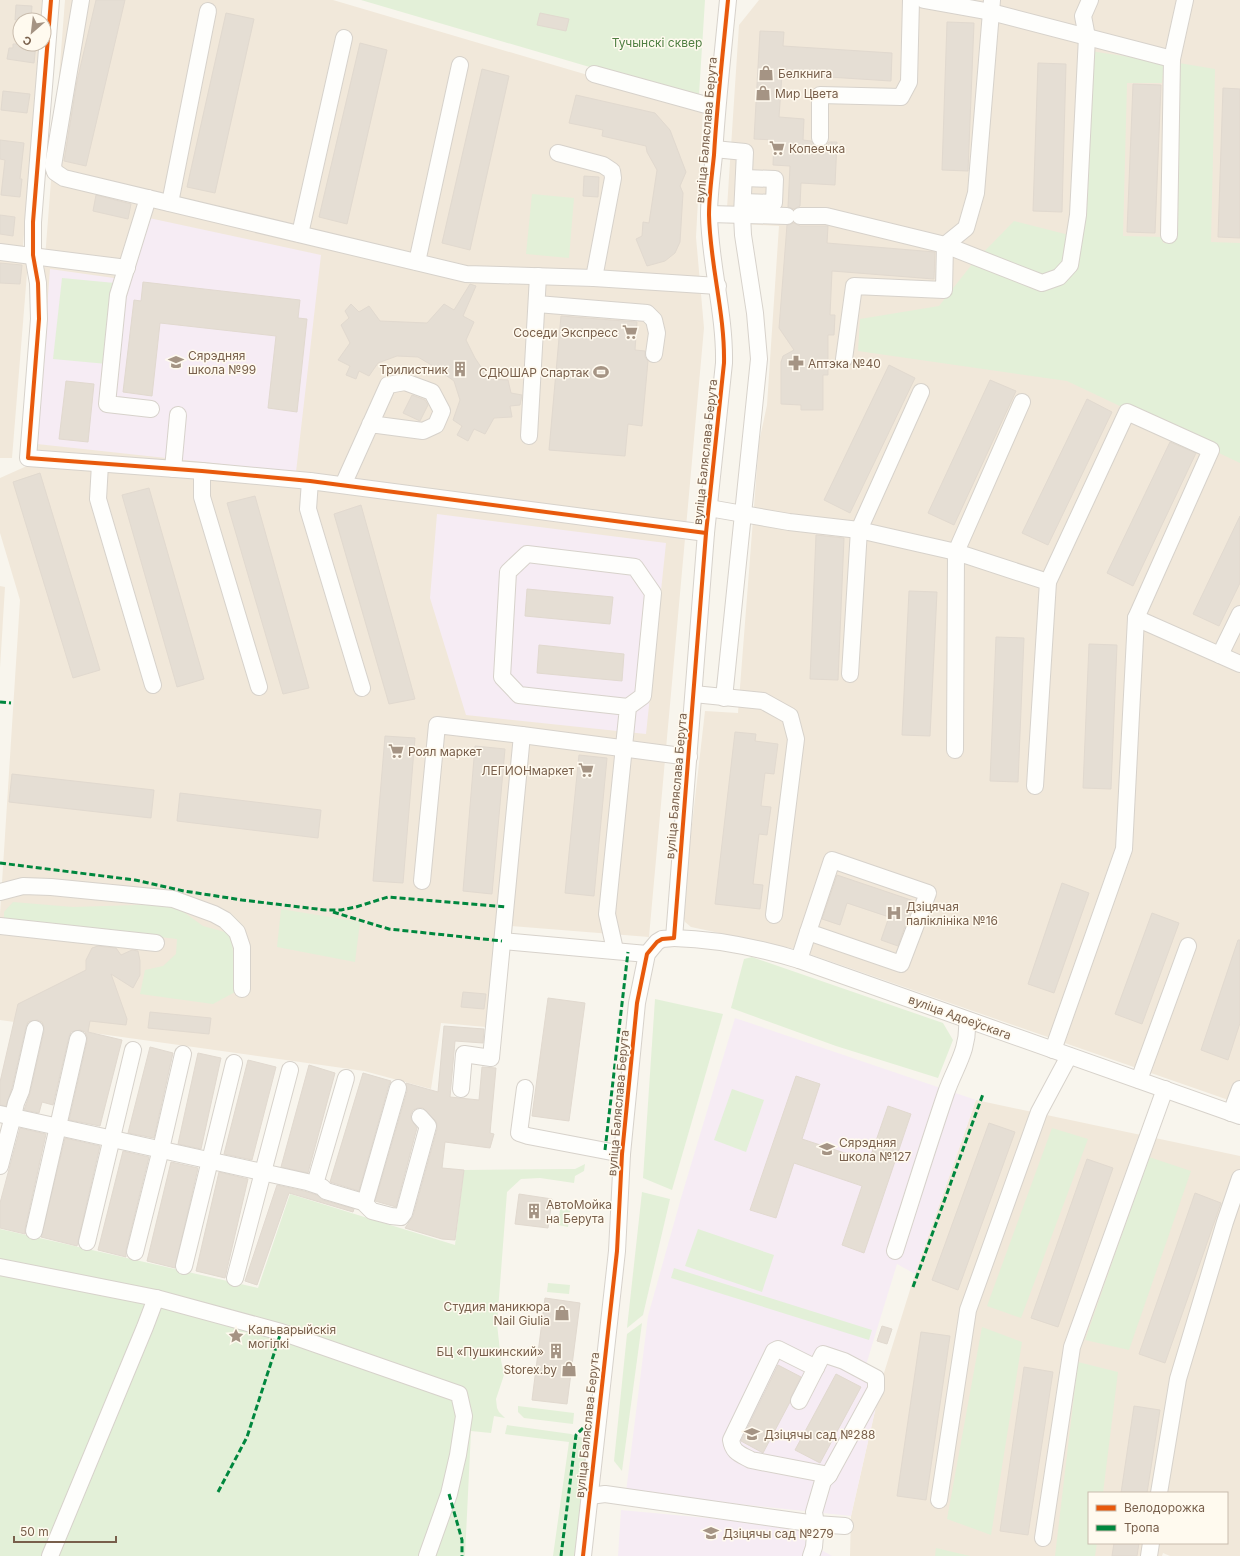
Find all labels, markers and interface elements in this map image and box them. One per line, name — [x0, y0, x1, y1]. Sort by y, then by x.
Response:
north arrow — [12, 12, 52, 52]
text: С — [20, 33, 34, 49]
park label: Тучынскі сквер — [612, 35, 702, 50]
street label: вуліца Баляслава Берута — [692, 56, 720, 204]
shop icon: Белкнига — [757, 64, 775, 82]
place label: Белкнига — [778, 66, 832, 81]
shop icon: Мир Цвета — [754, 84, 772, 102]
place label: Мир Цвета — [775, 86, 838, 101]
supermarket icon: Копеечка — [768, 139, 786, 157]
place label: Копеечка — [789, 141, 845, 156]
supermarket icon: Соседи Экспресс — [621, 323, 639, 341]
place label: Соседи Экспресс — [513, 325, 618, 340]
place label: Сярэдняя школа №99 — [188, 348, 256, 377]
school or university icon: Сярэдняя школа №99 — [167, 353, 185, 371]
pharmacy icon: Аптэка №40 — [787, 354, 805, 372]
place label: Аптэка №40 — [808, 356, 881, 371]
building icon: Трилистник — [451, 360, 469, 378]
place label: Трилистник — [379, 362, 448, 377]
sports icon: СДЮШАР Спартак — [592, 363, 610, 381]
place label: СДЮШАР Спартак — [479, 365, 589, 380]
street label: вуліца Баляслава Берута — [690, 378, 720, 526]
street label: вуліца Баляслава Берута — [662, 712, 690, 860]
supermarket icon: Роял маркет — [387, 742, 405, 760]
place label: Роял маркет — [408, 744, 482, 759]
supermarket icon: ЛЕГИОНмаркет — [577, 761, 595, 779]
place label: ЛЕГИОНмаркет — [482, 763, 574, 778]
place label: Дзіцячая паліклініка №16 — [906, 899, 998, 928]
hospital icon: Дзіцячая паліклініка №16 — [885, 904, 903, 922]
street label: вуліца Адоеўскага — [906, 991, 1014, 1043]
street label: вуліца Баляслава Берута — [604, 1029, 632, 1177]
place label: Сярэдняя школа №127 — [839, 1135, 912, 1164]
school or university icon: Сярэдняя школа №127 — [818, 1140, 836, 1158]
place label: АвтоМойка на Берута — [546, 1197, 612, 1226]
building icon: АвтоМойка на Берута — [525, 1202, 543, 1220]
place label: Студия маникюра Nail Giulia — [444, 1299, 550, 1328]
shop icon: Студия маникюра Nail Giulia — [553, 1304, 571, 1322]
place label: Кальварыйскія могілкі — [248, 1322, 336, 1351]
place icon: Кальварыйскія могілкі — [227, 1327, 245, 1345]
building icon: БЦ «Пушкинский» — [547, 1342, 565, 1360]
place label: БЦ «Пушкинский» — [436, 1344, 544, 1359]
street label: вуліца Баляслава Берута — [572, 1351, 602, 1499]
shop icon: Storex.by — [560, 1360, 578, 1378]
place label: Storex.by — [503, 1362, 557, 1377]
school or university icon: Дзіцячы сад №288 — [743, 1425, 761, 1443]
place label: Дзіцячы сад №288 — [764, 1427, 876, 1442]
legend — [1088, 1492, 1228, 1544]
text: Велодорожка — [1124, 1500, 1205, 1515]
scale bar — [14, 1518, 116, 1544]
text: Тропа — [1124, 1520, 1159, 1535]
text: 50 m — [20, 1524, 49, 1539]
school or university icon: Дзіцячы сад №279 — [702, 1524, 720, 1542]
place label: Дзіцячы сад №279 — [723, 1526, 834, 1541]

